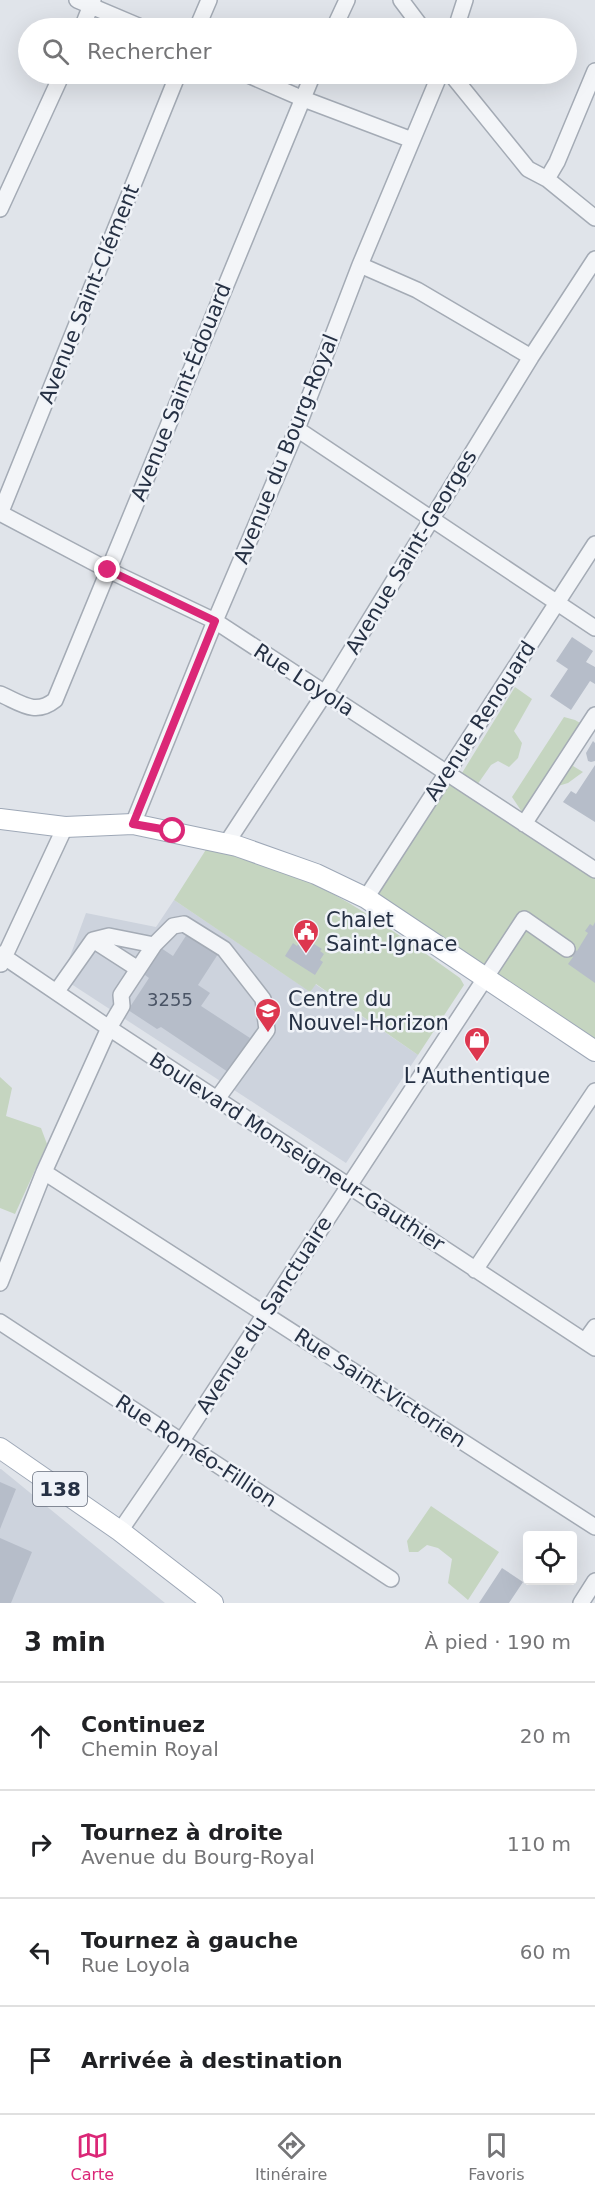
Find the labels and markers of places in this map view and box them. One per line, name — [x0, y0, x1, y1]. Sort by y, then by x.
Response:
place label: Chalet Saint-Ignace — [326, 908, 457, 956]
public building icon: Chalet Saint-Ignace — [291, 917, 321, 955]
place label: Centre du Nouvel-Horizon — [288, 987, 449, 1035]
school or university icon: Centre du Nouvel-Horizon — [253, 996, 283, 1034]
shop icon: L'Authentique — [462, 1025, 492, 1063]
place label: L'Authentique — [404, 1064, 550, 1088]

